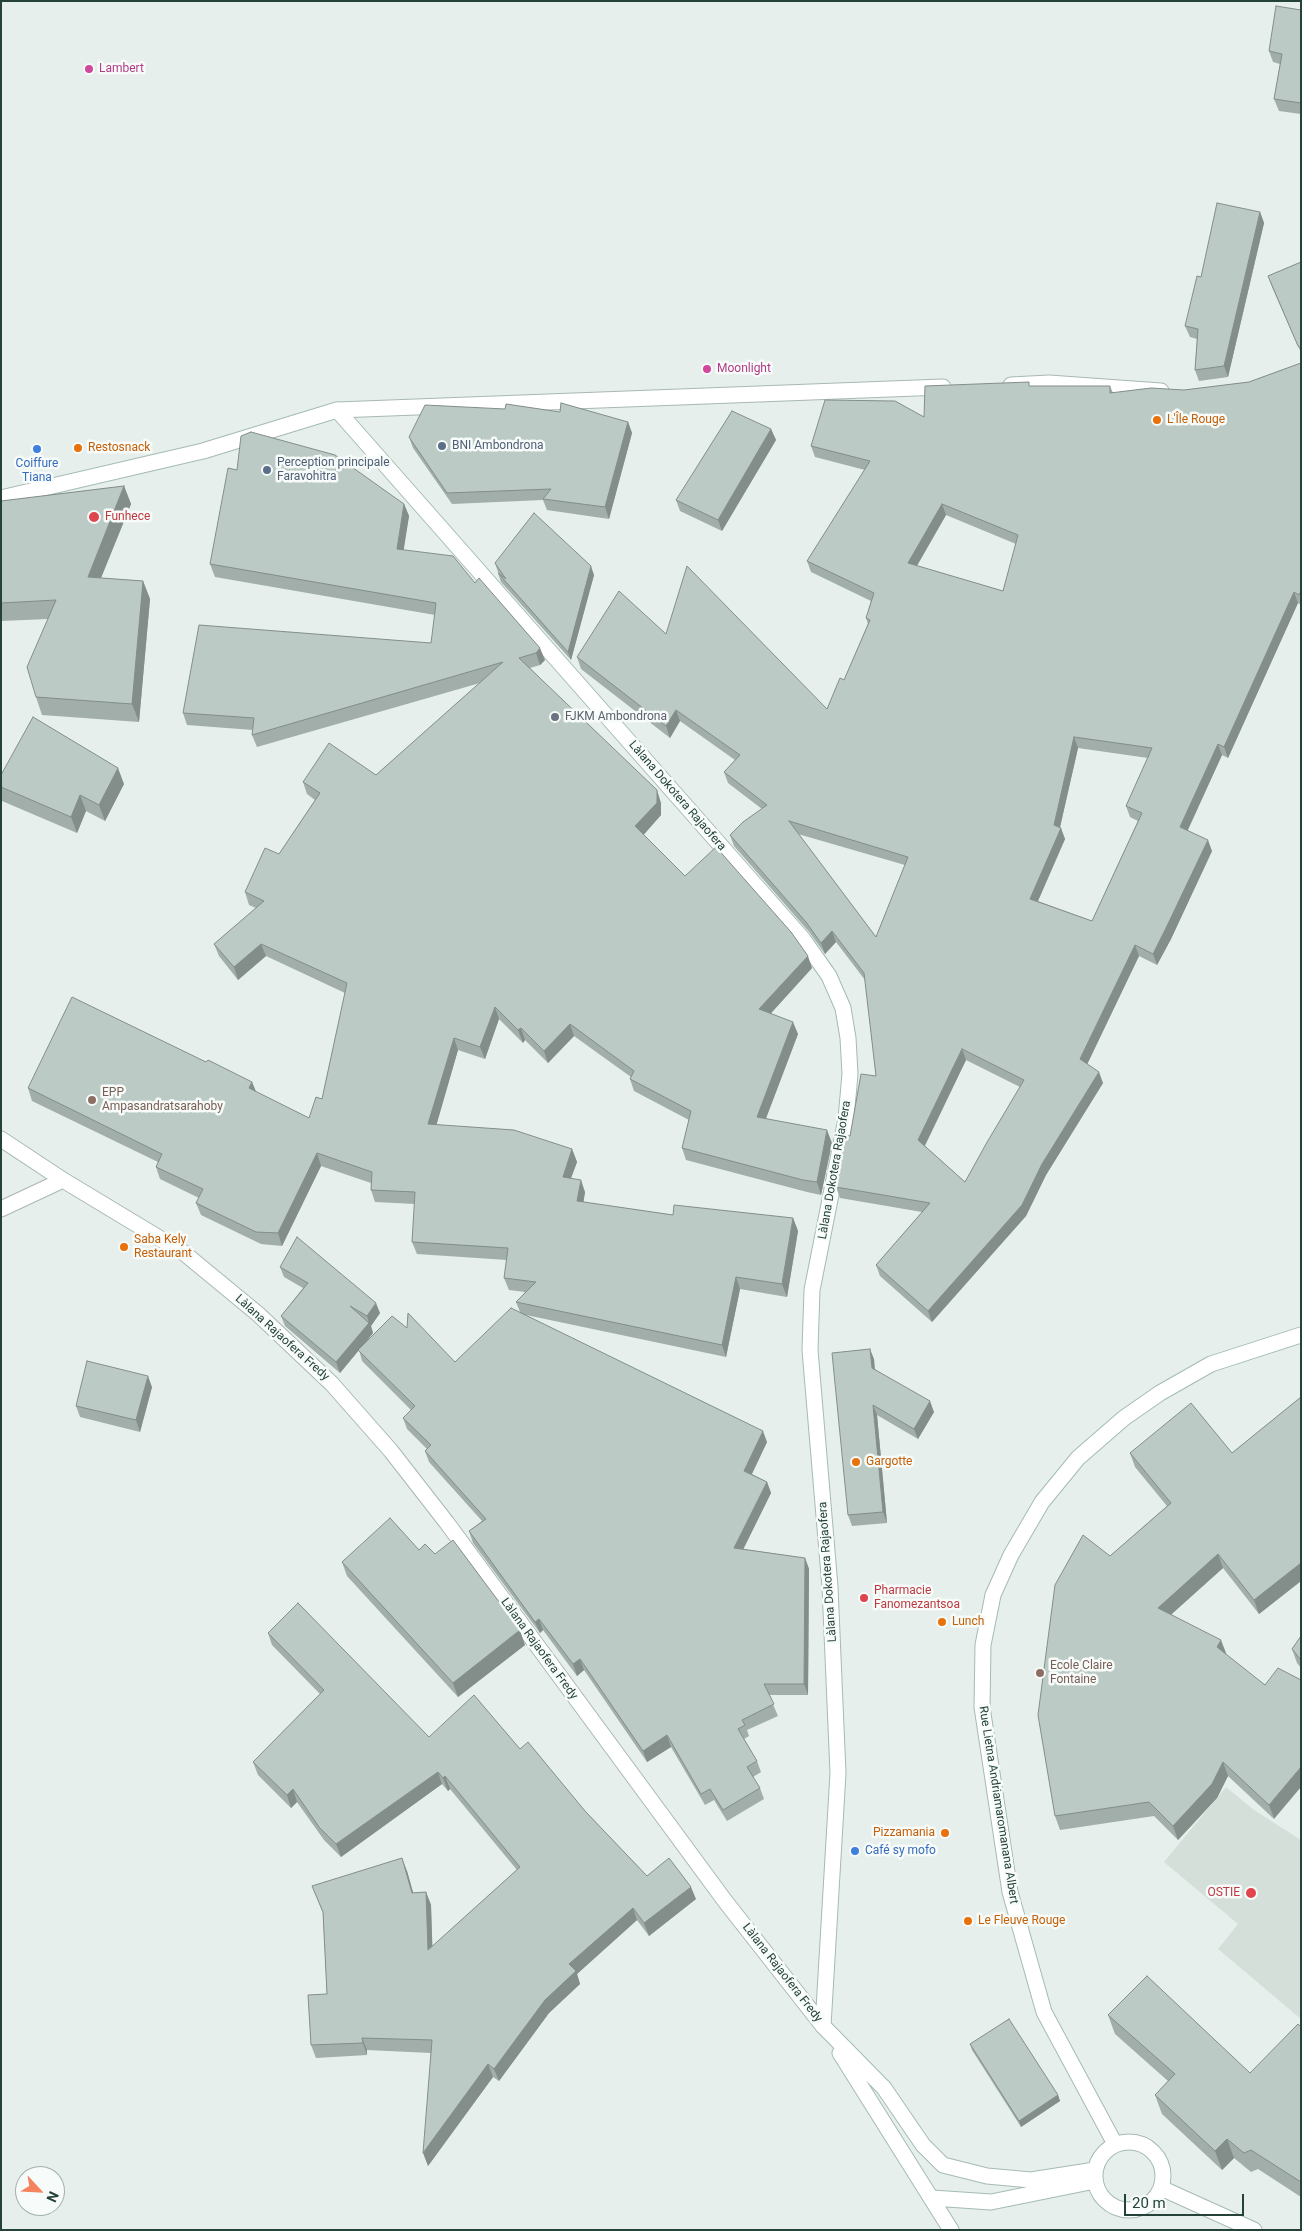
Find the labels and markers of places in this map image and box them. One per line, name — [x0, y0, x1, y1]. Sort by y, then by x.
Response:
place label: Lambert — [99, 62, 144, 76]
marker: Lambert — [83, 63, 95, 75]
place label: Moonlight — [717, 362, 771, 376]
marker: Moonlight — [701, 363, 713, 375]
place label: L'Île Rouge — [1167, 413, 1225, 427]
marker: L'Île Rouge — [1151, 414, 1163, 426]
place label: BNI Ambondrona — [452, 439, 544, 453]
marker: BNI Ambondrona — [436, 440, 448, 452]
place label: Restosnack — [88, 441, 150, 455]
marker: Restosnack — [72, 442, 84, 454]
marker: Coiffure Tiana — [31, 443, 43, 455]
place label: Perception principale Faravohitra — [277, 456, 390, 484]
place label: Coiffure Tiana — [16, 457, 58, 485]
marker: Perception principale Faravohitra — [261, 464, 273, 476]
marker: Funhece — [87, 510, 101, 524]
place label: Funhece — [105, 510, 150, 524]
place label: FJKM Ambondrona — [565, 710, 667, 724]
marker: FJKM Ambondrona — [549, 711, 561, 723]
place label: EPP Ampasandratsarahoby — [102, 1086, 223, 1114]
marker: EPP Ampasandratsarahoby — [86, 1094, 98, 1106]
place label: Saba Kely Restaurant — [134, 1233, 192, 1261]
marker: Saba Kely Restaurant — [118, 1241, 130, 1253]
place label: Gargotte — [866, 1455, 912, 1469]
marker: Gargotte — [850, 1456, 862, 1468]
place label: Pharmacie Fanomezantsoa — [874, 1584, 960, 1612]
marker: Pharmacie Fanomezantsoa — [858, 1592, 870, 1604]
place label: Lunch — [952, 1615, 984, 1629]
marker: Lunch — [936, 1616, 948, 1628]
place label: Ecole Claire Fontaine — [1050, 1659, 1113, 1687]
marker: Ecole Claire Fontaine — [1034, 1667, 1046, 1679]
place label: Pizzamania — [873, 1826, 935, 1840]
marker: Pizzamania — [939, 1827, 951, 1839]
place label: Café sy mofo — [865, 1844, 936, 1858]
marker: Café sy mofo — [849, 1845, 861, 1857]
place label: OSTIE — [1207, 1886, 1240, 1900]
marker: OSTIE — [1244, 1886, 1258, 1900]
place label: Le Fleuve Rouge — [978, 1914, 1065, 1928]
marker: Le Fleuve Rouge — [962, 1915, 974, 1927]

